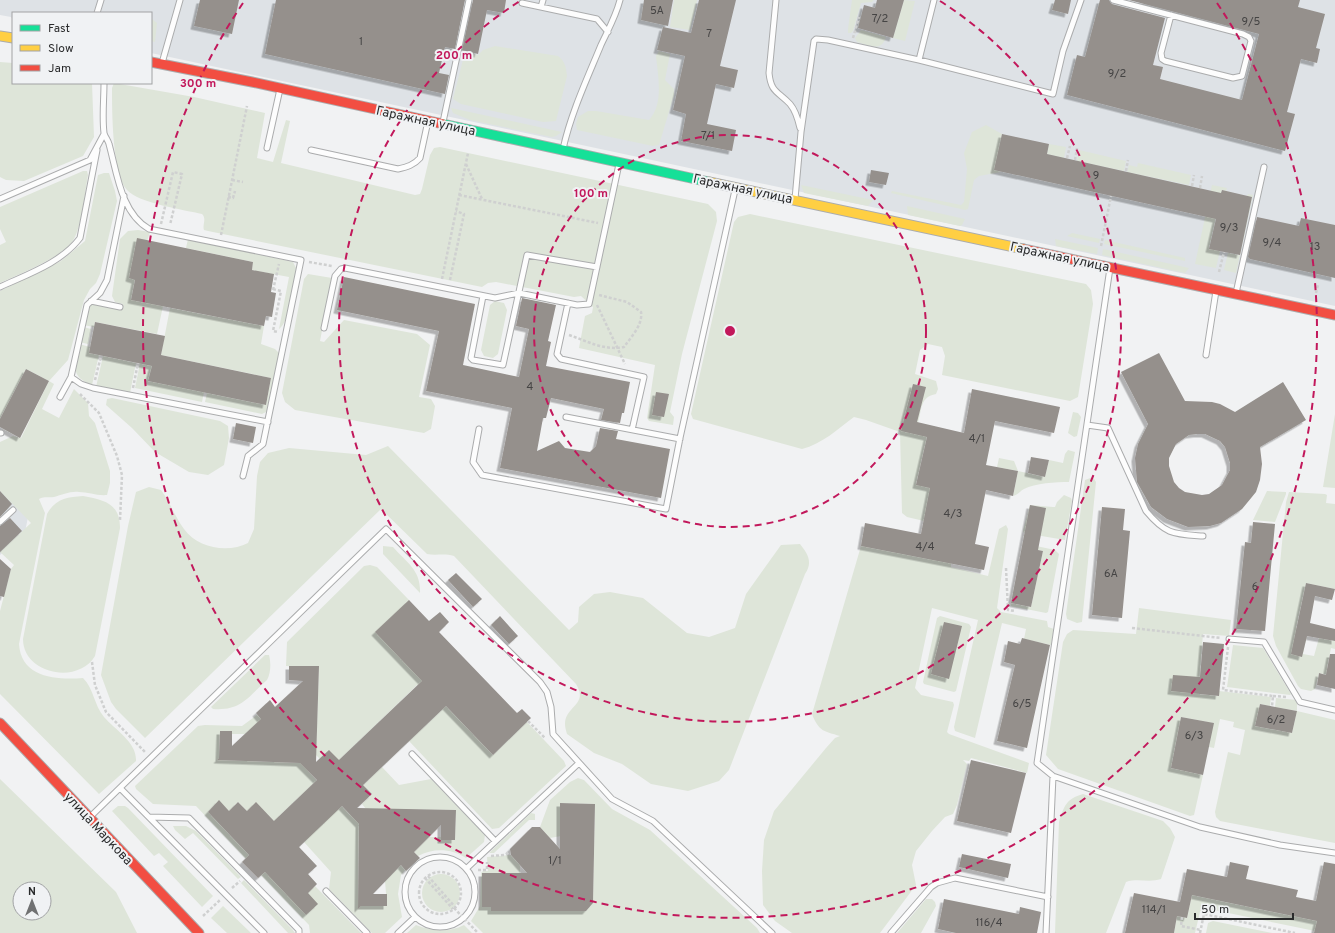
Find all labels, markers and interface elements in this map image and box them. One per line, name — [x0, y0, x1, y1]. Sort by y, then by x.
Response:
house number: 5А — [650, 4, 664, 18]
legend — [12, 12, 152, 84]
house number: 7/2 — [872, 12, 888, 26]
house number: 9/5 — [1242, 15, 1261, 29]
text: Fast — [48, 21, 70, 37]
house number: 7 — [706, 27, 712, 41]
house number: 1 — [359, 35, 363, 49]
text: Slow — [48, 41, 74, 57]
text: 200 m — [436, 48, 472, 64]
text: Jam — [48, 61, 71, 77]
house number: 9/2 — [1108, 67, 1126, 81]
text: 300 m — [180, 76, 216, 92]
street label: Гаражная улица — [374, 104, 477, 140]
house number: 7/1 — [701, 129, 715, 143]
house number: 9 — [1093, 169, 1099, 183]
street label: Гаражная улица — [691, 172, 794, 208]
text: 100 m — [574, 186, 608, 202]
house number: 9/3 — [1220, 221, 1238, 235]
house number: 9/4 — [1263, 236, 1282, 250]
street label: Гаражная улица — [1008, 240, 1111, 276]
house number: 13 — [1310, 240, 1320, 254]
centre of rings — [723, 324, 737, 338]
house number: 4 — [527, 380, 534, 394]
house number: 4/1 — [969, 432, 985, 446]
house number: 4/3 — [944, 507, 962, 521]
house number: 4/4 — [915, 540, 935, 554]
house number: 6А — [1104, 567, 1118, 581]
house number: 6 — [1252, 580, 1258, 594]
house number: 6/5 — [1013, 697, 1032, 711]
house number: 6/2 — [1267, 713, 1285, 727]
house number: 6/3 — [1185, 729, 1203, 743]
street label: улица Маркова — [60, 790, 135, 869]
house number: 1/1 — [548, 854, 562, 868]
north arrow — [12, 881, 52, 921]
text: N — [28, 885, 36, 899]
scale bar — [1195, 895, 1293, 921]
text: 50 m — [1201, 902, 1229, 918]
house number: 114/1 — [1142, 903, 1166, 917]
house number: 116/4 — [976, 916, 1003, 930]

